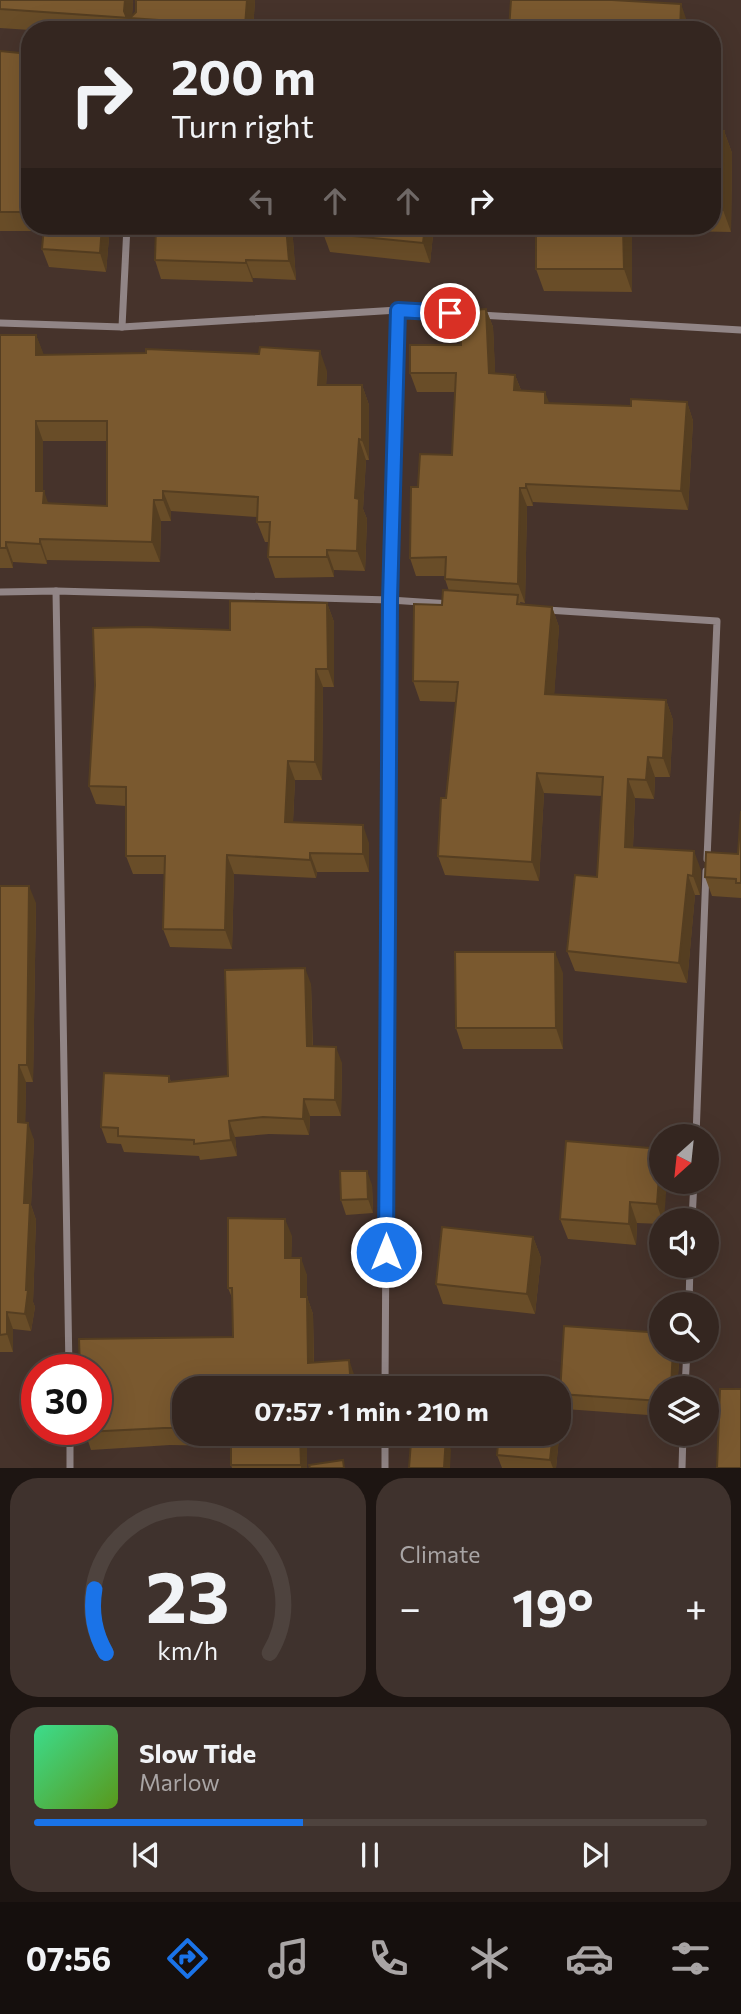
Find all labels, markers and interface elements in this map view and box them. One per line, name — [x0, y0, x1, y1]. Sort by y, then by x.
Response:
text: 200 m — [171, 45, 316, 105]
icon: right — [56, 49, 147, 140]
text: Turn right — [171, 105, 314, 145]
icon: left — [243, 182, 281, 220]
icon: ahead — [316, 182, 354, 220]
icon: ahead — [389, 182, 427, 220]
icon: right — [462, 182, 500, 220]
pin — [420, 283, 480, 343]
icon: arrive — [431, 294, 469, 332]
north arrow — [649, 1124, 719, 1194]
map controls — [649, 1124, 719, 1446]
button: sound — [649, 1208, 719, 1278]
position arrow — [349, 1215, 423, 1289]
button: search — [649, 1292, 719, 1362]
speed limit sign: 30 — [21, 1354, 112, 1445]
button: layers — [649, 1376, 719, 1446]
text: 07:57 · 1 min · 210 m — [254, 1395, 489, 1426]
text: Climate — [400, 1540, 481, 1568]
text: 23 — [146, 1550, 230, 1639]
text: 19° — [512, 1574, 594, 1638]
text: − — [400, 1583, 421, 1630]
text: + — [685, 1583, 707, 1630]
text: km/h — [157, 1635, 218, 1665]
text: Slow Tide — [139, 1737, 256, 1768]
text: Marlow — [139, 1768, 220, 1796]
icon: previous — [127, 1836, 165, 1874]
icon: pause — [351, 1836, 389, 1874]
icon: next — [576, 1836, 614, 1874]
icon: directions — [163, 1934, 212, 1983]
icon: music — [264, 1934, 313, 1983]
icon: phone — [364, 1934, 413, 1983]
icon: climate — [465, 1934, 514, 1983]
icon: car — [565, 1934, 614, 1983]
icon: filters — [666, 1934, 715, 1983]
text: 07:56 — [26, 1938, 111, 1978]

